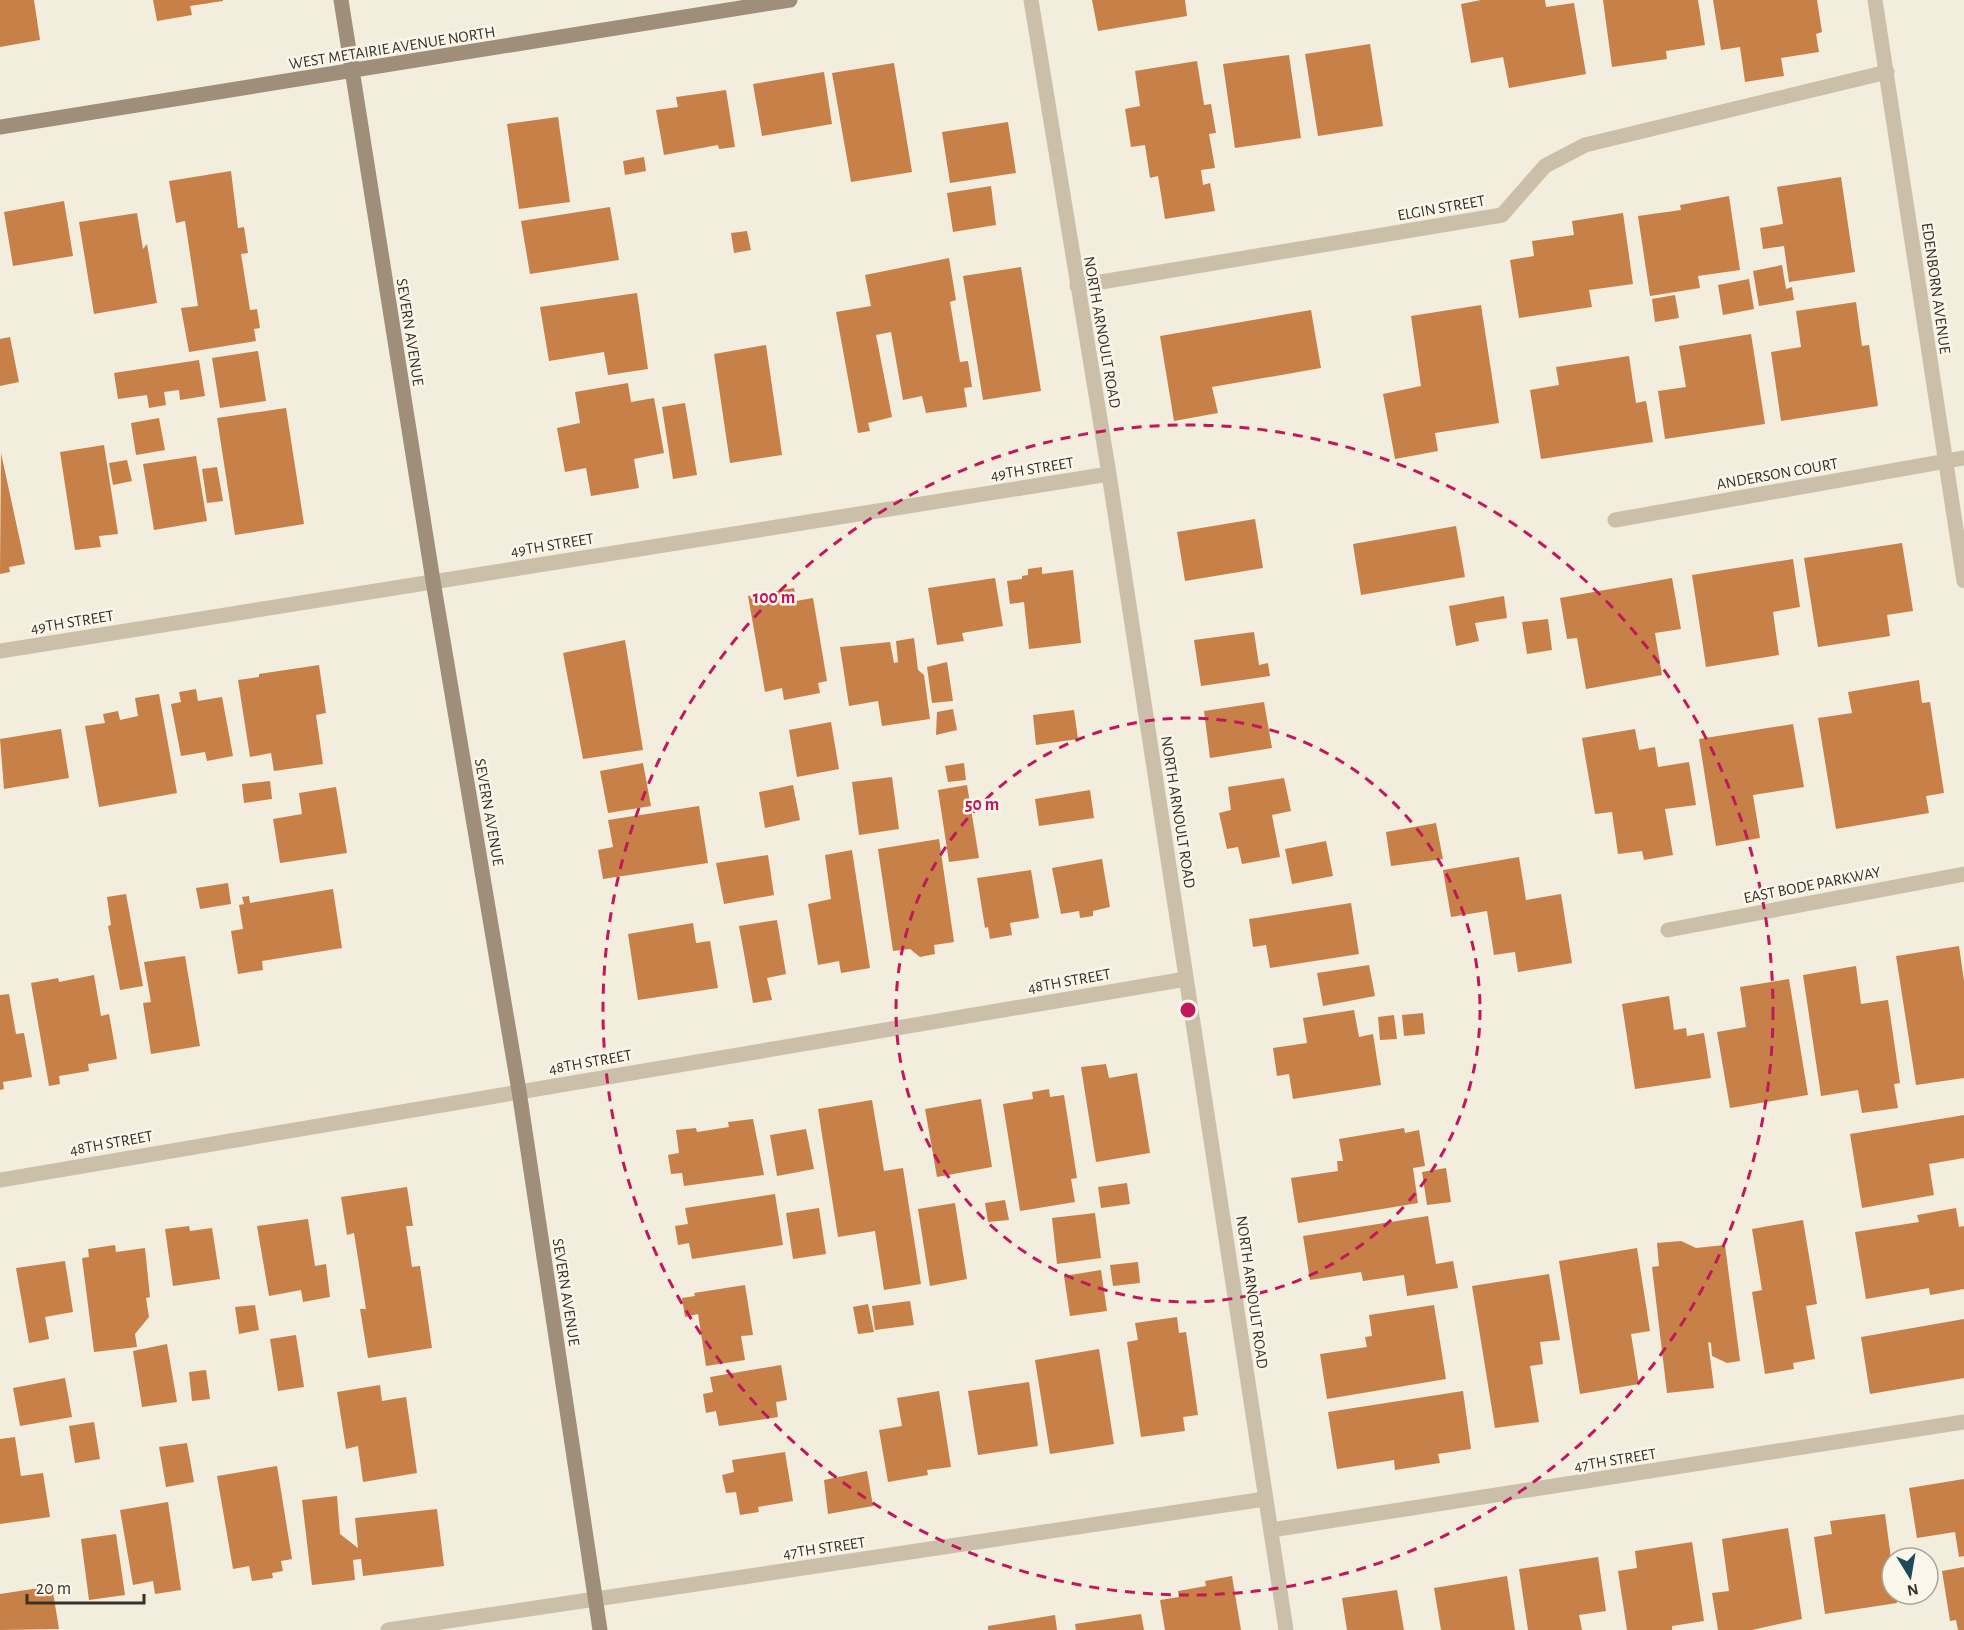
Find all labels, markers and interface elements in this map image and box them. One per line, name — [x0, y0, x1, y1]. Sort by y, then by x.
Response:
street label: WEST METAIRIE AVENUE NORTH — [288, 24, 497, 72]
street label: ELGIN STREET — [1396, 192, 1486, 224]
street label: EDENBORN AVENUE — [1919, 222, 1953, 355]
street label: NORTH ARNOULT ROAD — [1081, 255, 1123, 409]
street label: SEVERN AVENUE — [394, 277, 426, 387]
street label: 49TH STREET — [989, 454, 1075, 483]
street label: ANDERSON COURT — [1715, 455, 1839, 493]
street label: 49TH STREET — [509, 530, 595, 559]
text: 100 m — [753, 589, 795, 607]
street label: 49TH STREET — [29, 607, 115, 636]
street label: NORTH ARNOULT ROAD — [1158, 735, 1198, 890]
street label: SEVERN AVENUE — [472, 757, 506, 867]
text: 50 m — [965, 796, 999, 814]
street label: EAST BODE PARKWAY — [1742, 864, 1883, 906]
street label: 48TH STREET — [1026, 966, 1112, 996]
centre of rings — [1178, 1000, 1198, 1020]
street label: 48TH STREET — [547, 1047, 633, 1077]
street label: 48TH STREET — [68, 1128, 154, 1158]
street label: NORTH ARNOULT ROAD — [1233, 1215, 1271, 1370]
street label: SEVERN AVENUE — [550, 1237, 582, 1347]
street label: 47TH STREET — [1573, 1446, 1658, 1474]
street label: 47TH STREET — [782, 1534, 867, 1562]
north arrow — [1880, 1546, 1940, 1606]
scale bar — [27, 1567, 144, 1605]
text: 20 m — [36, 1580, 71, 1598]
text: N — [1906, 1581, 1920, 1599]

